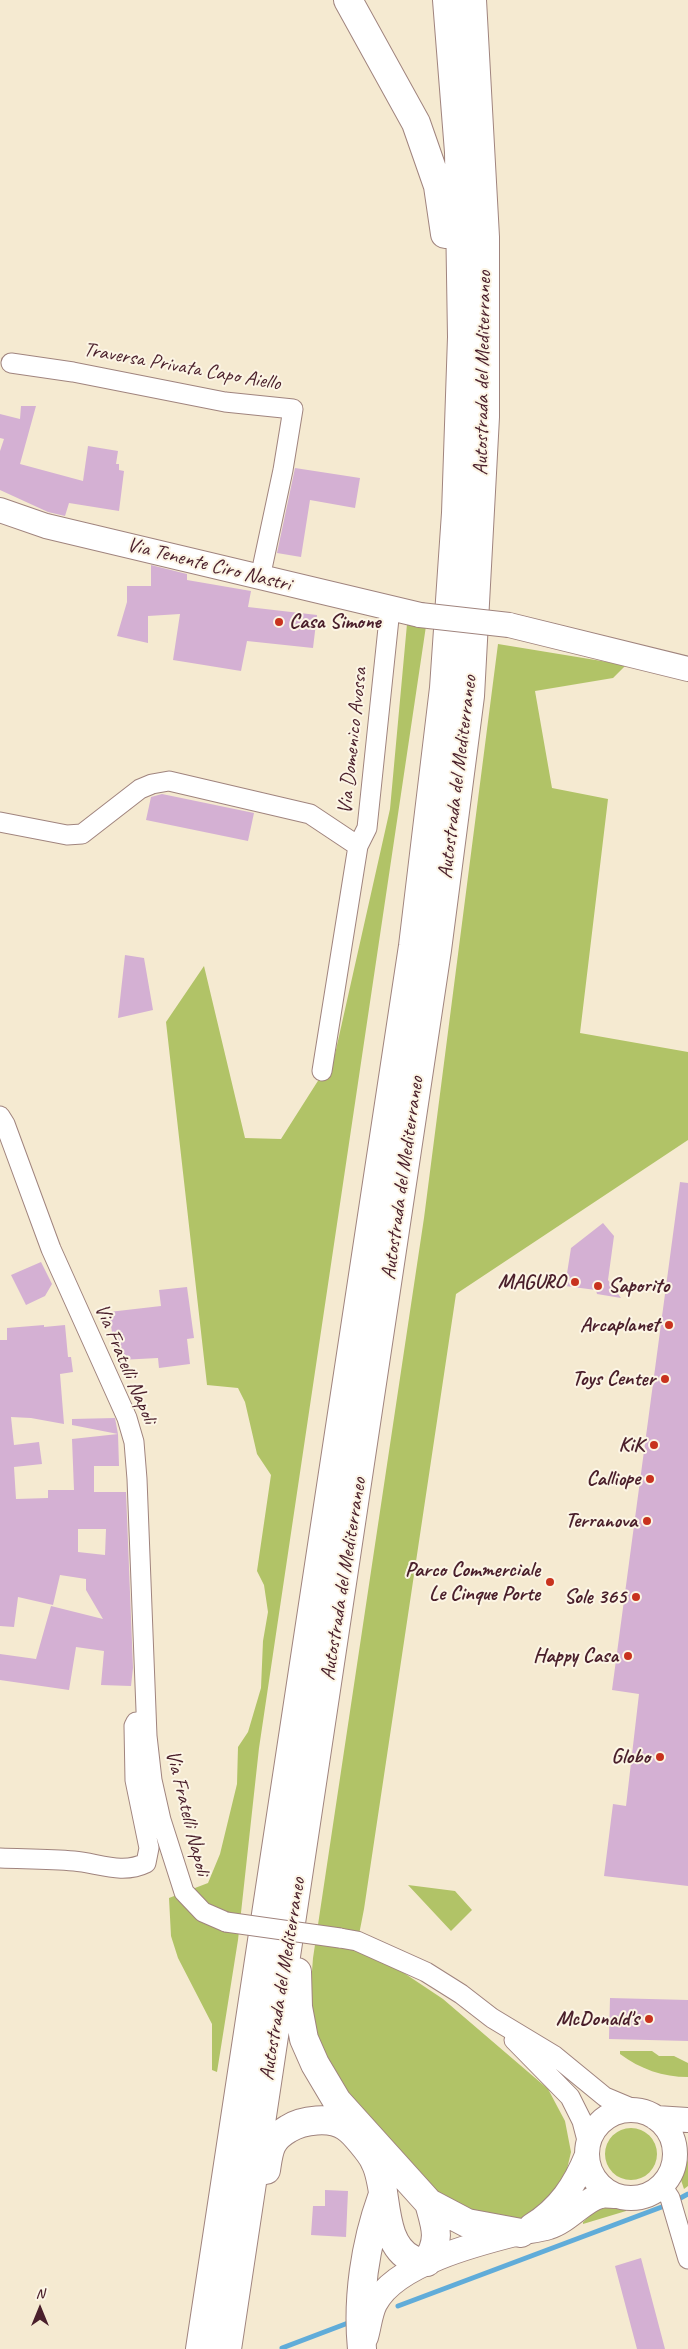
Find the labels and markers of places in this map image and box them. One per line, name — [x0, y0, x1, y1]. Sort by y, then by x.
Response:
place label: Casa Simone — [289, 609, 381, 635]
marker: Casa Simone — [273, 616, 285, 628]
place label: MAGURO — [498, 1269, 565, 1295]
place label: Saporito — [608, 1273, 669, 1299]
marker: MAGURO — [569, 1276, 581, 1288]
marker: Saporito — [592, 1280, 604, 1292]
place label: Arcaplanet — [580, 1312, 659, 1338]
marker: Arcaplanet — [663, 1319, 675, 1331]
place label: Toys Center — [572, 1366, 655, 1392]
marker: Toys Center — [659, 1373, 671, 1385]
place label: KiK — [618, 1432, 644, 1458]
marker: KiK — [648, 1439, 660, 1451]
place label: Calliope — [586, 1466, 640, 1492]
marker: Calliope — [644, 1473, 656, 1485]
place label: Terranova — [565, 1508, 637, 1534]
marker: Terranova — [641, 1515, 653, 1527]
place label: Parco Commerciale Le Cinque Porte — [405, 1557, 540, 1607]
marker: Parco Commerciale Le Cinque Porte — [544, 1576, 556, 1588]
place label: Sole 365 — [564, 1584, 626, 1610]
marker: Sole 365 — [630, 1591, 642, 1603]
place label: Happy Casa — [533, 1643, 618, 1669]
marker: Happy Casa — [622, 1650, 634, 1662]
place label: Globo — [611, 1744, 650, 1770]
marker: Globo — [654, 1751, 666, 1763]
place label: McDonald's — [556, 2006, 639, 2032]
marker: McDonald's — [643, 2013, 655, 2025]

